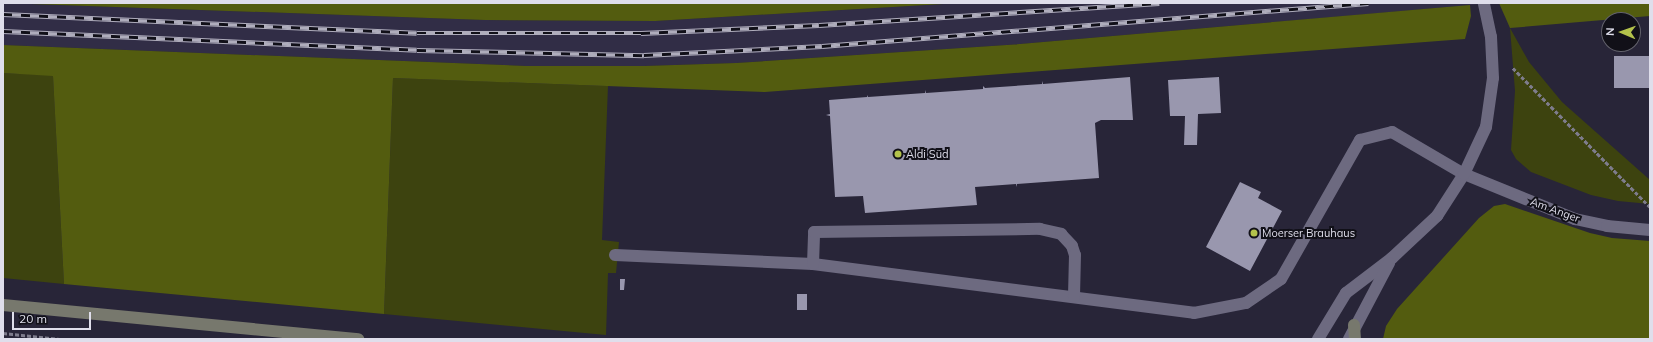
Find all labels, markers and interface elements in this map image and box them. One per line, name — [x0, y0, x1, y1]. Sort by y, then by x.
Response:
north arrow — [1601, 12, 1641, 52]
text: N — [1603, 27, 1617, 36]
place label: Aldi Süd — [906, 147, 949, 161]
marker: Aldi Süd — [893, 149, 903, 159]
street label: Am Anger — [1528, 195, 1582, 225]
place label: Moerser Brauhaus — [1262, 226, 1355, 240]
marker: Moerser Brauhaus — [1249, 228, 1259, 238]
scale bar — [14, 304, 93, 330]
text: 20 m — [19, 311, 47, 326]

